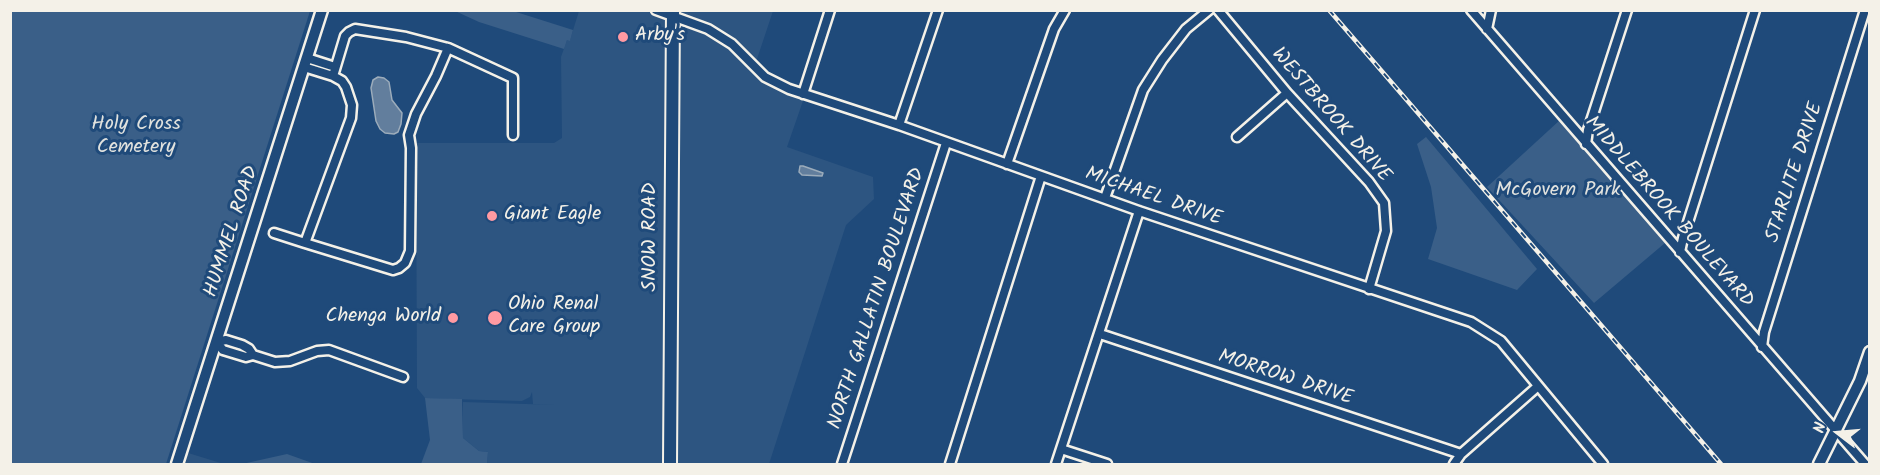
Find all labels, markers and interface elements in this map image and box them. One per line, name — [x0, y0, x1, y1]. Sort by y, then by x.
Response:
place label: Arby's — [635, 25, 685, 49]
marker: Arby's — [616, 30, 630, 44]
street label: WESTBROOK DRIVE — [1265, 44, 1395, 188]
street label: STARLITE DRIVE — [1762, 100, 1830, 246]
street label: MIDDLEBROOK BOULEVARD — [1578, 112, 1758, 314]
park label: Holy Cross Cemetery — [91, 114, 181, 161]
street label: HUMMEL ROAD — [200, 163, 266, 301]
street label: MICHAEL DRIVE — [1081, 163, 1225, 233]
street label: NORTH GALLATIN BOULEVARD — [824, 165, 932, 433]
park label: McGovern Park — [1496, 180, 1620, 204]
street label: SNOW ROAD — [640, 182, 664, 292]
place label: Giant Eagle — [504, 204, 601, 228]
marker: Giant Eagle — [485, 209, 499, 223]
place label: Ohio Renal Care Group — [508, 294, 600, 341]
place label: Chenga World — [326, 306, 441, 330]
marker: Ohio Renal Care Group — [486, 309, 504, 327]
marker: Chenga World — [446, 311, 460, 325]
street label: MORROW DRIVE — [1215, 346, 1355, 412]
north arrow — [1808, 403, 1868, 463]
text: N — [1807, 420, 1834, 436]

